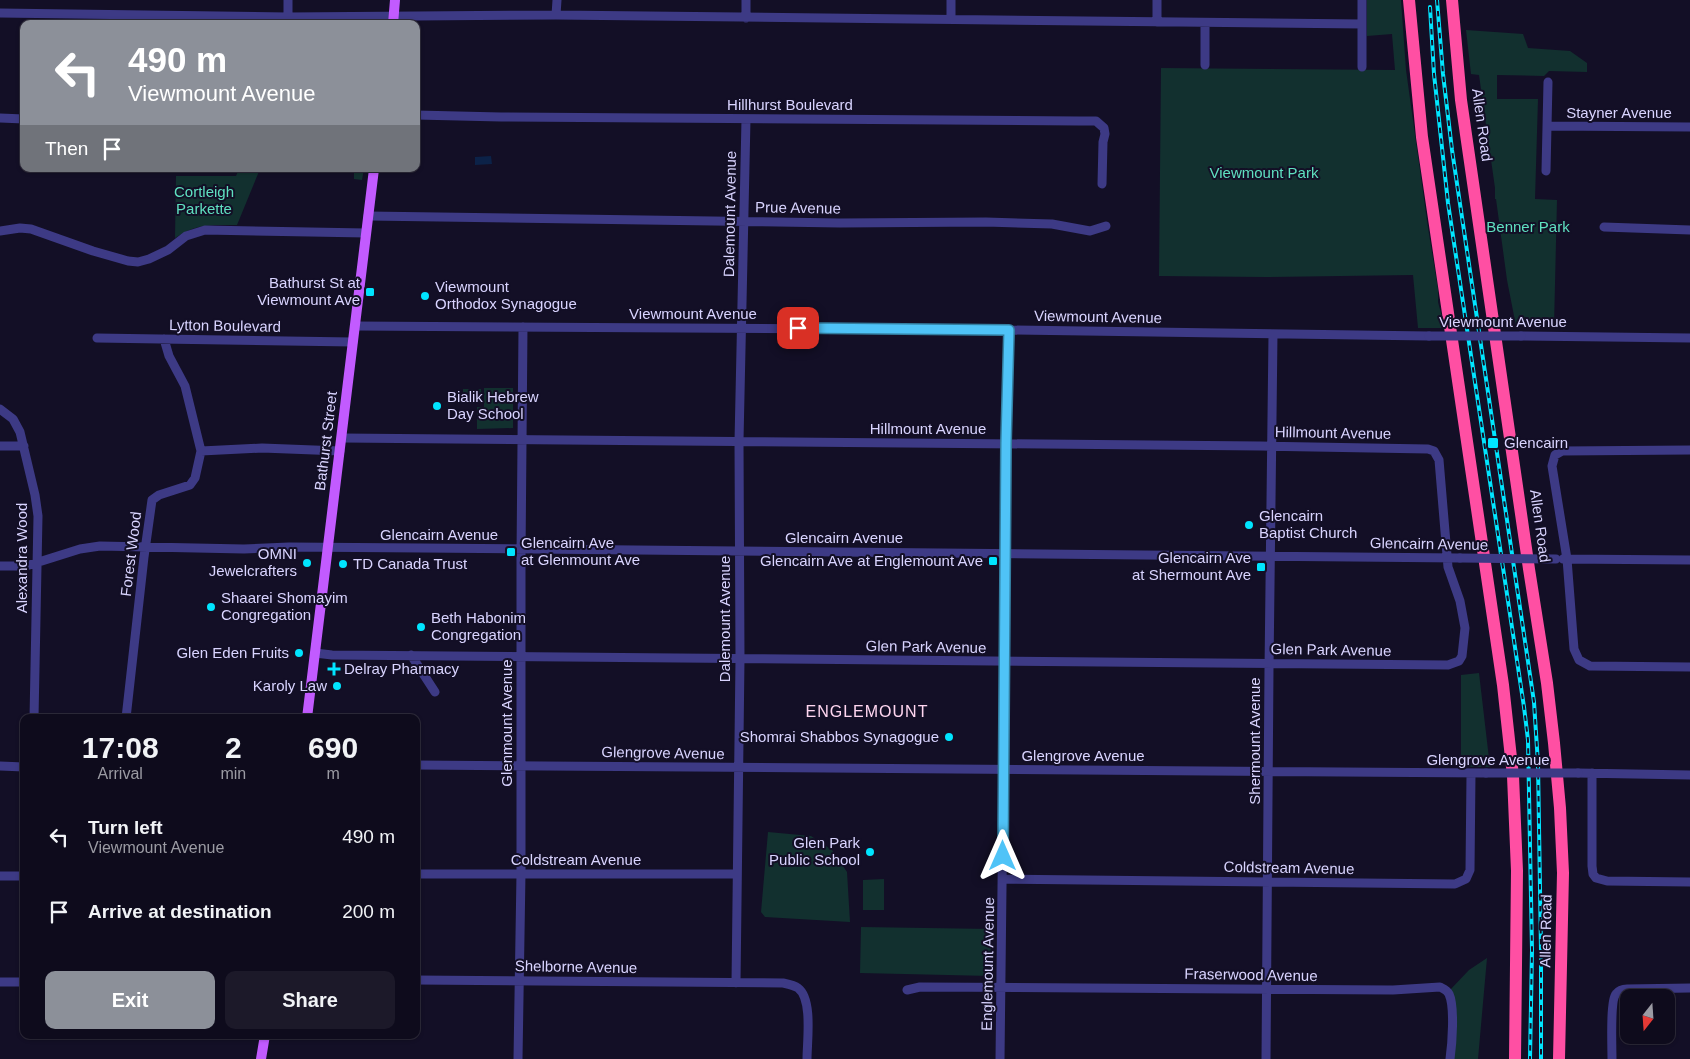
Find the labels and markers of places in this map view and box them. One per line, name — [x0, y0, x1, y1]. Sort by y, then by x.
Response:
place label: Bathurst St at Viewmount Ave — [257, 274, 361, 308]
place label: Viewmount Orthodox Synagogue — [435, 278, 577, 312]
marker: Bathurst St at Viewmount Ave — [364, 286, 376, 298]
marker: Viewmount Orthodox Synagogue — [419, 290, 431, 302]
pin — [777, 307, 819, 349]
place label: Bialik Hebrew Day School — [447, 388, 539, 422]
marker: Bialik Hebrew Day School — [431, 400, 443, 412]
place label: Glencairn — [1504, 434, 1568, 451]
marker: Glencairn — [1486, 436, 1500, 450]
place label: Glencairn Baptist Church — [1259, 507, 1357, 541]
marker: Glencairn Baptist Church — [1243, 519, 1255, 531]
place label: Glencairn Ave at Glenmount Ave — [521, 534, 640, 568]
place label: OMNI Jewelcrafters — [209, 545, 297, 579]
marker: Glencairn Ave at Glenmount Ave — [505, 546, 517, 558]
place label: Glencairn Ave at Shermount Ave — [1132, 549, 1251, 583]
place label: Glencairn Ave at Englemount Ave — [760, 552, 983, 569]
place label: TD Canada Trust — [353, 555, 468, 572]
marker: Glencairn Ave at Englemount Ave — [987, 555, 999, 567]
marker: OMNI Jewelcrafters — [301, 557, 313, 569]
marker: TD Canada Trust — [337, 558, 349, 570]
marker: Glencairn Ave at Shermount Ave — [1255, 561, 1267, 573]
place label: Shaarei Shomayim Congregation — [221, 589, 348, 623]
marker: Shaarei Shomayim Congregation — [205, 601, 217, 613]
place label: Beth Habonim Congregation — [431, 609, 526, 643]
marker: Beth Habonim Congregation — [415, 621, 427, 633]
place label: Glen Eden Fruits — [176, 644, 289, 661]
marker: Glen Eden Fruits — [293, 647, 305, 659]
place label: Delray Pharmacy — [344, 660, 460, 677]
marker: Delray Pharmacy — [328, 663, 340, 675]
place label: Karoly Law — [253, 677, 327, 694]
marker: Karoly Law — [331, 680, 343, 692]
place label: Shomrai Shabbos Synagogue — [740, 728, 939, 745]
marker: Shomrai Shabbos Synagogue — [943, 731, 955, 743]
place label: Glen Park Public School — [769, 834, 860, 868]
marker: Glen Park Public School — [864, 846, 876, 858]

